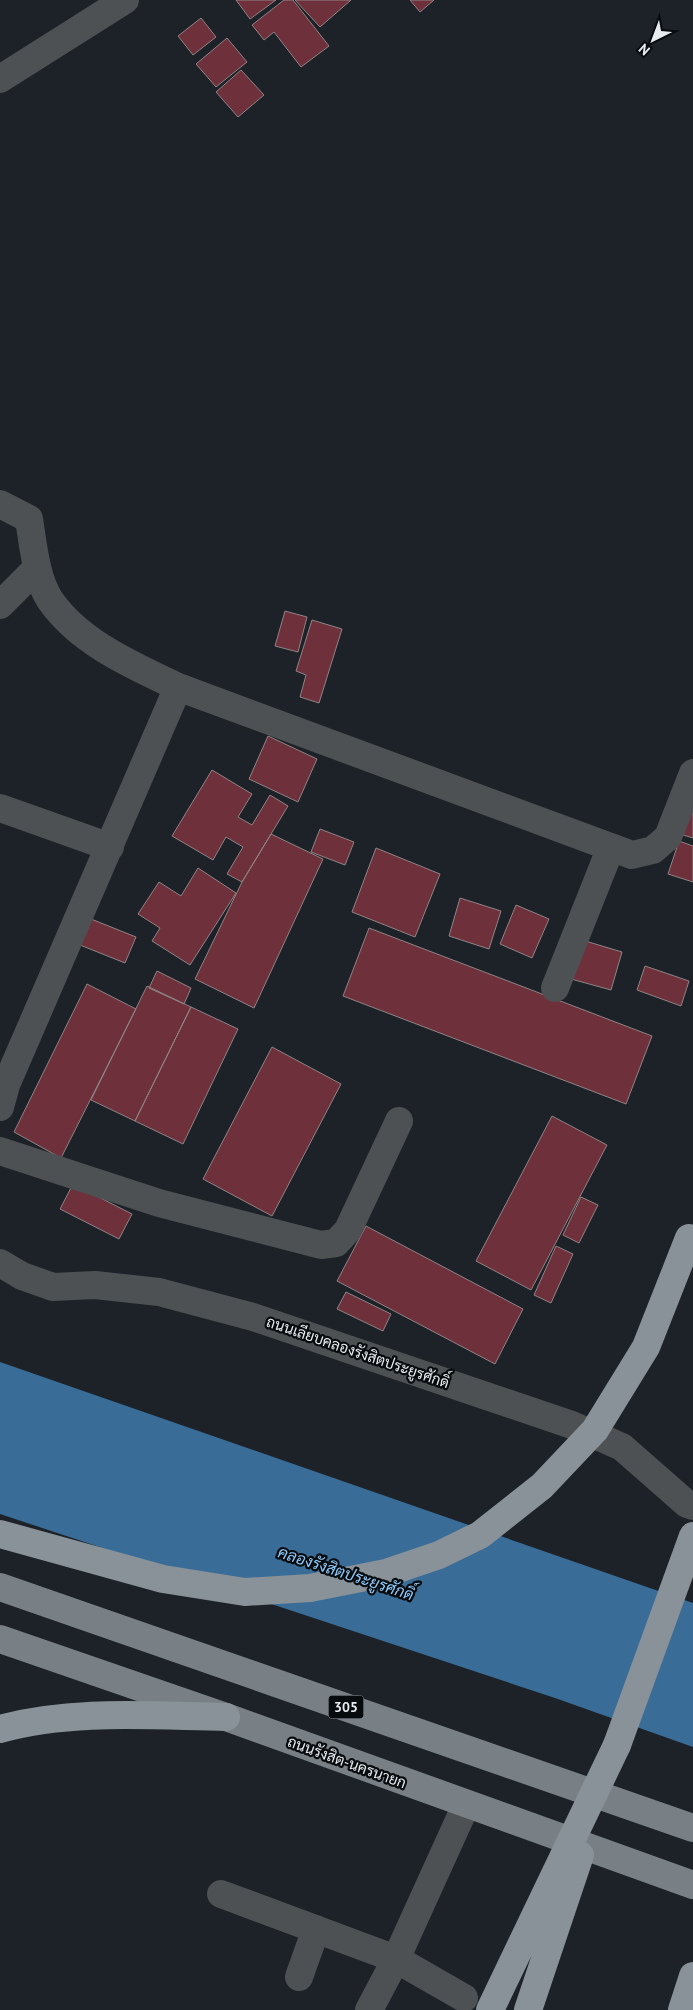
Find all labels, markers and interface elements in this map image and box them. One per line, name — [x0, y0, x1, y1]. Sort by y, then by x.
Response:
north arrow — [628, 15, 678, 65]
text: N — [635, 40, 654, 59]
street label: ถนนเลียบคลองรังสิตประยูรศักดิ์ — [264, 1307, 454, 1393]
water label: คลองรังสิตประยูรศักดิ์ — [275, 1538, 420, 1607]
road number: 305 — [328, 1695, 364, 1718]
street label: ถนนรังสิต-นครนายก — [285, 1732, 409, 1792]

